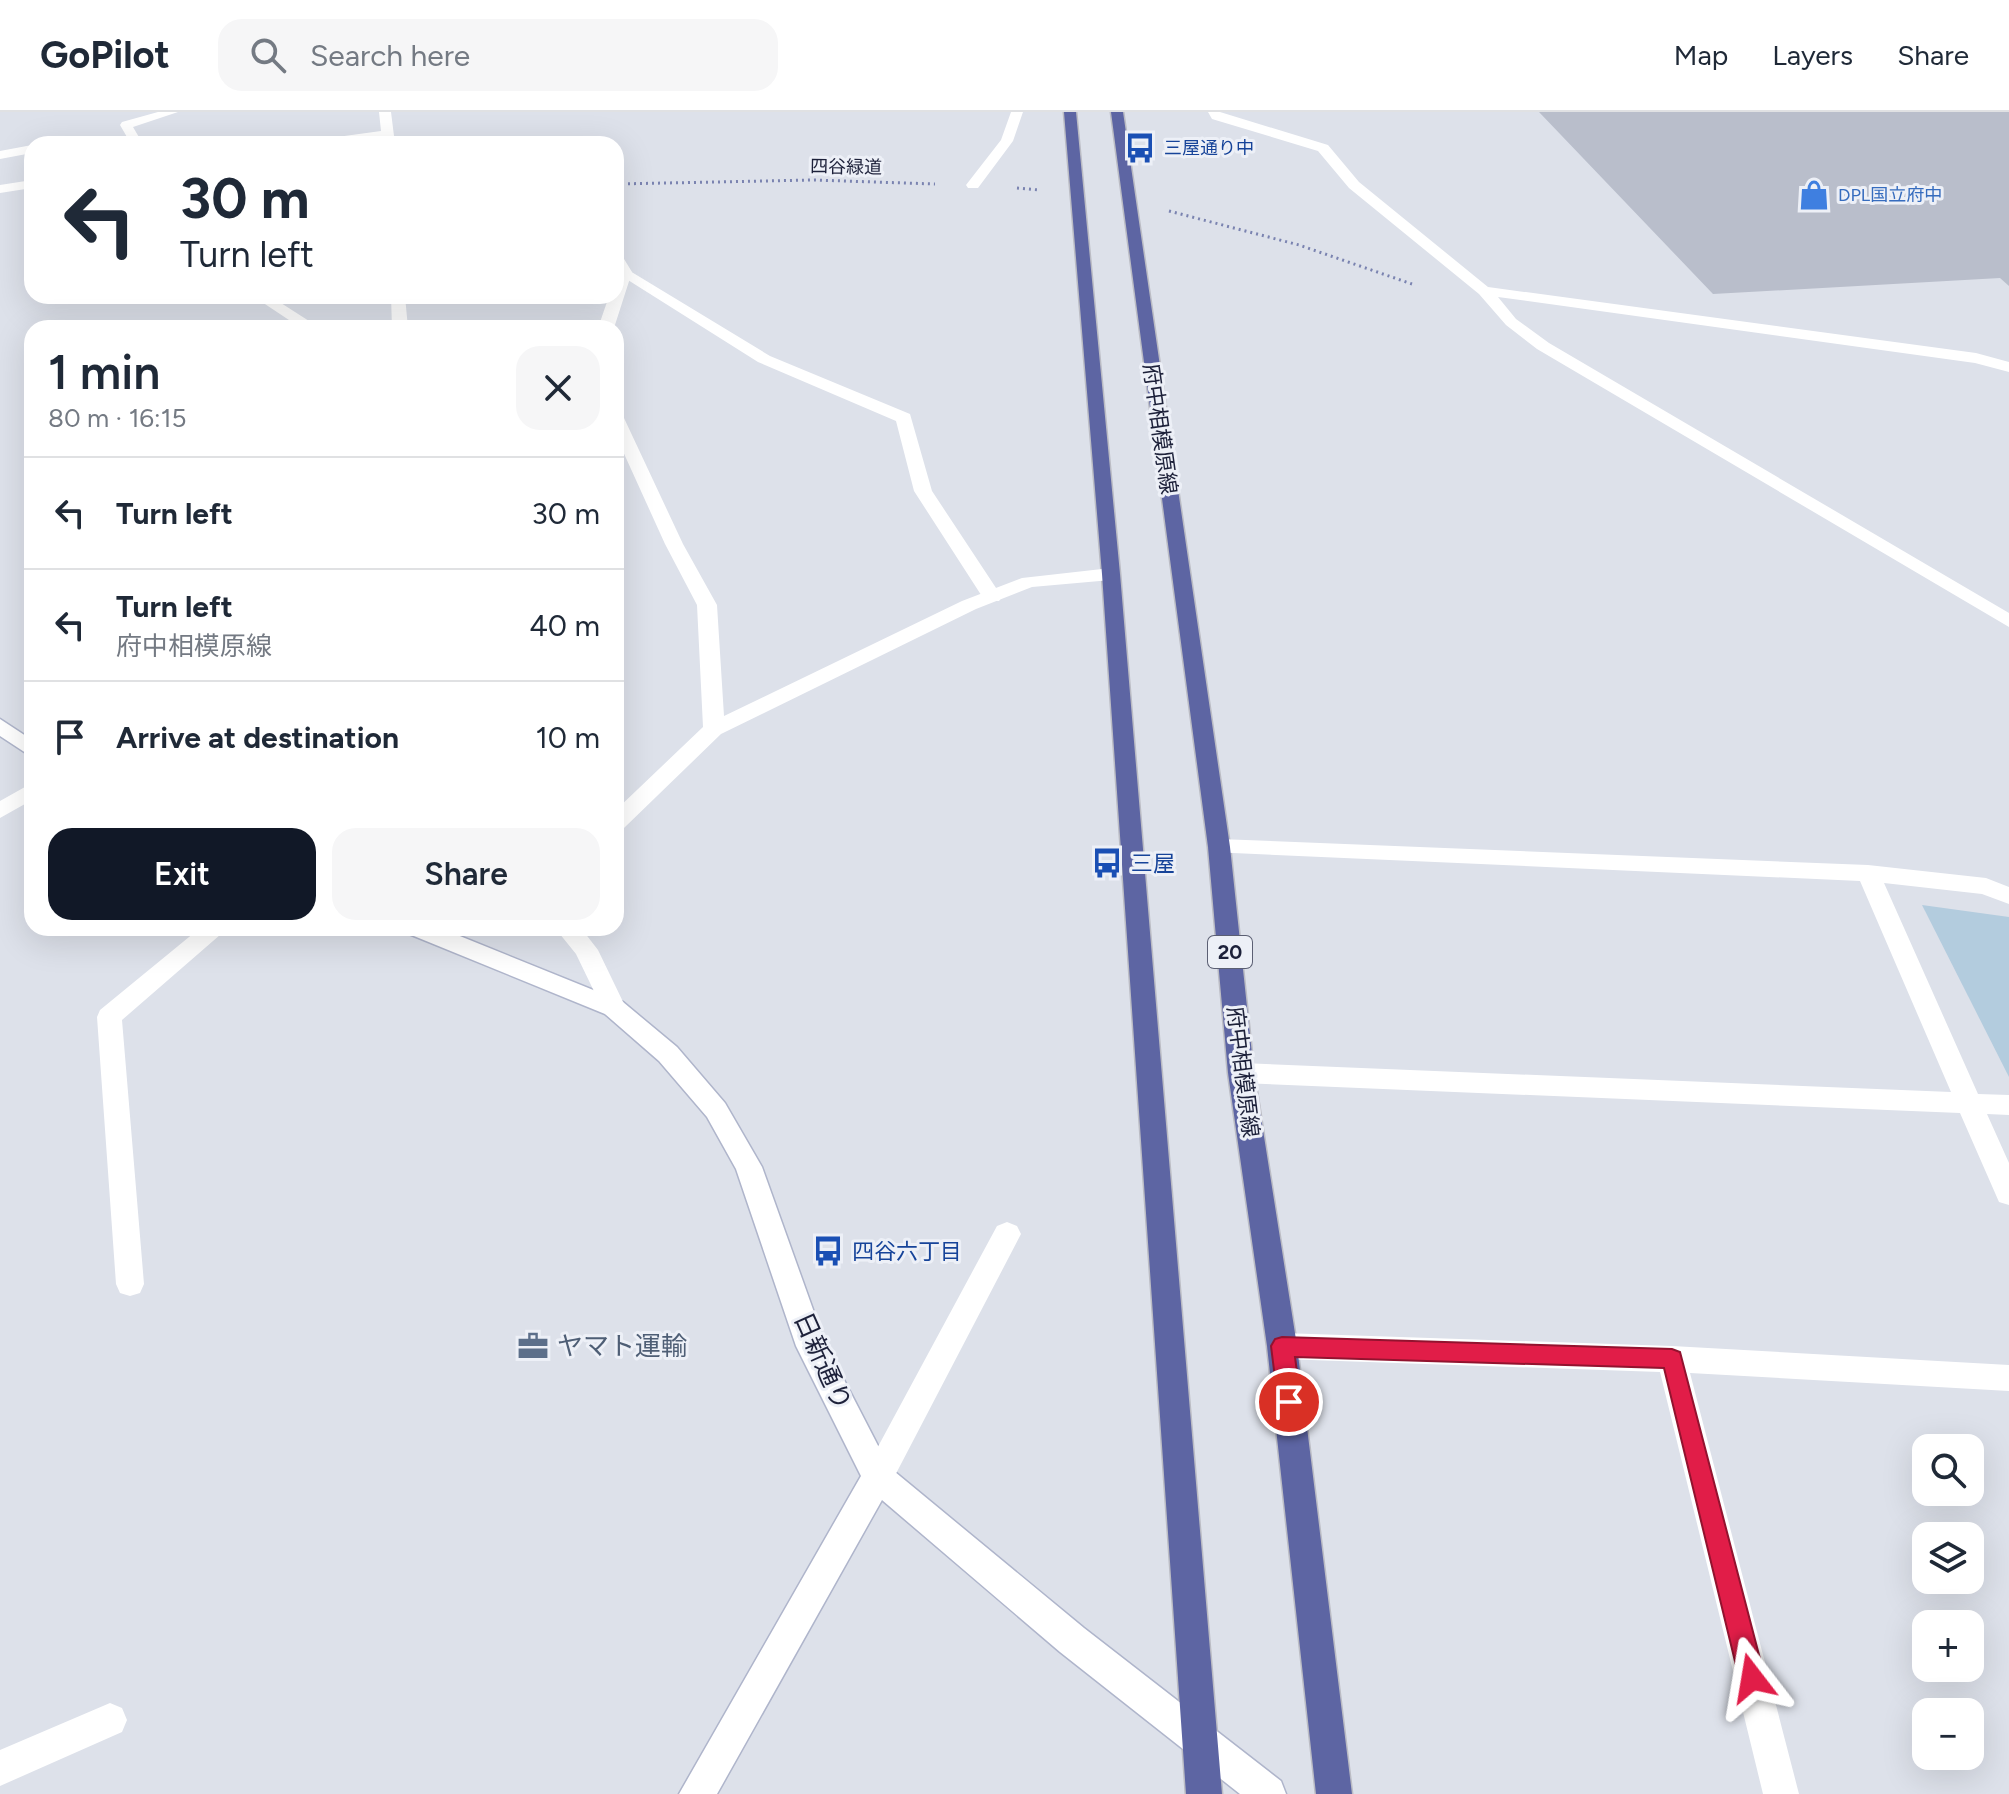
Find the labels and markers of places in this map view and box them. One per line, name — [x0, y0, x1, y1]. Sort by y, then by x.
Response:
bus stop icon: 三屋通り中 — [1123, 131, 1157, 165]
place label: 三屋通り中 — [1164, 137, 1254, 159]
shop icon: DPL国立府中 — [1797, 178, 1831, 212]
place label: DPL国立府中 — [1838, 184, 1942, 206]
bus stop icon: 三屋 — [1090, 846, 1124, 880]
place label: 三屋 — [1131, 850, 1175, 877]
bus stop icon: 四谷六丁目 — [811, 1234, 845, 1268]
place label: 四谷六丁目 — [852, 1238, 962, 1265]
office icon: ヤマト運輸 — [516, 1329, 550, 1363]
place label: ヤマト運輸 — [557, 1330, 687, 1362]
pin — [1255, 1368, 1323, 1436]

